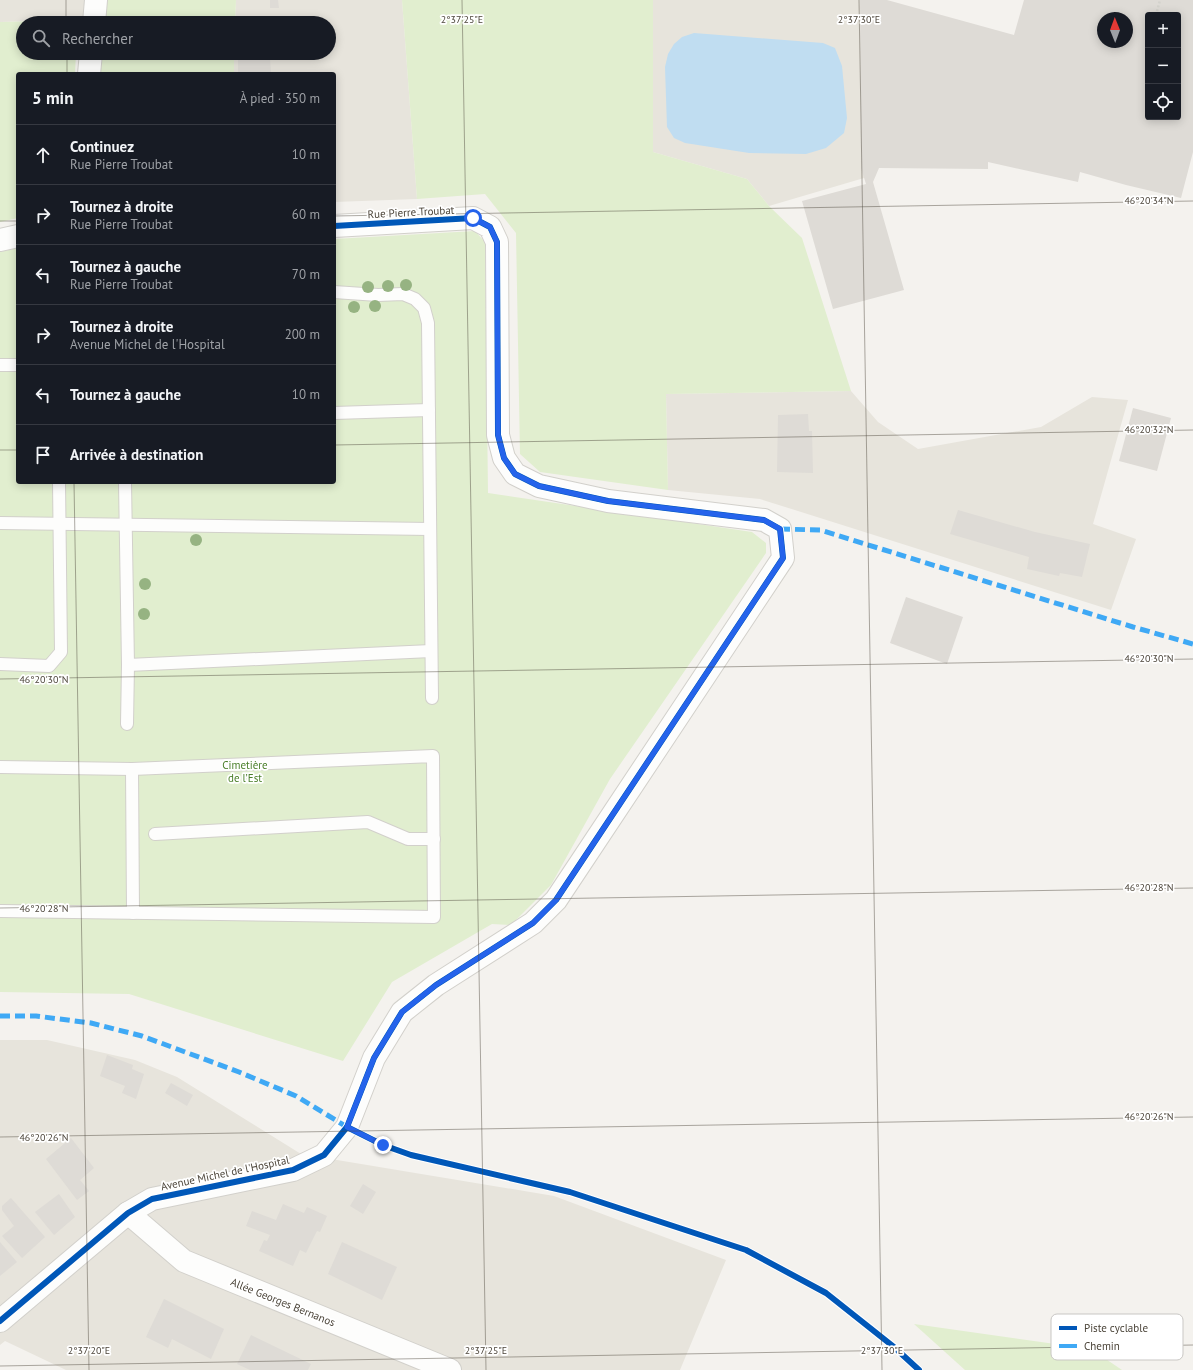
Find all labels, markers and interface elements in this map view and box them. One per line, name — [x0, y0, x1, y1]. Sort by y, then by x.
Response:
north arrow — [1097, 12, 1133, 48]
map controls — [1145, 12, 1181, 120]
button: + — [1145, 12, 1181, 48]
text: 2°37'25"E — [441, 13, 483, 26]
text: 2°37'30"E — [838, 13, 880, 26]
search box — [16, 16, 336, 60]
icon: search — [30, 27, 52, 49]
text: Rechercher — [62, 29, 133, 48]
button: − — [1145, 48, 1181, 84]
button: locate — [1145, 84, 1181, 120]
text: 5 min — [32, 87, 73, 109]
text: À pied · 350 m — [240, 90, 320, 107]
text: Continuez — [70, 137, 134, 156]
icon: ahead — [32, 144, 54, 166]
text: 10 m — [292, 146, 320, 163]
text: Rue Pierre Troubat — [70, 156, 173, 173]
text: 46°20'34"N — [1124, 194, 1174, 207]
text: Tournez à droite — [70, 197, 173, 216]
street label: Rue Pierre Troubat — [367, 203, 455, 221]
icon: right — [32, 204, 54, 226]
text: 60 m — [292, 206, 320, 223]
route start — [464, 209, 482, 227]
text: Rue Pierre Troubat — [70, 216, 173, 233]
text: Tournez à gauche — [70, 257, 181, 276]
icon: left — [32, 264, 54, 286]
text: 70 m — [292, 266, 320, 283]
text: Rue Pierre Troubat — [70, 276, 173, 293]
text: Tournez à droite — [70, 317, 173, 336]
icon: right — [32, 324, 54, 346]
text: 200 m — [285, 326, 320, 343]
text: Avenue Michel de l'Hospital — [70, 336, 225, 353]
icon: left — [32, 384, 54, 406]
text: Tournez à gauche — [70, 385, 181, 404]
text: 10 m — [292, 386, 320, 403]
text: 46°20'32"N — [1124, 423, 1174, 436]
icon: arrive — [32, 444, 54, 466]
text: Arrivée à destination — [70, 445, 203, 464]
text: 46°20'30"N — [1124, 652, 1174, 665]
text: 46°20'30"N — [19, 673, 69, 686]
park label: Cimetière de l’Est — [222, 758, 268, 785]
text: 46°20'28"N — [1124, 881, 1174, 894]
text: 46°20'28"N — [19, 902, 69, 915]
text: 46°20'26"N — [1124, 1110, 1174, 1123]
text: 46°20'26"N — [19, 1131, 69, 1144]
route end — [374, 1136, 392, 1154]
street label: Avenue Michel de l'Hospital — [160, 1152, 291, 1193]
street label: Allée Georges Bernanos — [229, 1275, 338, 1330]
legend — [1051, 1314, 1183, 1360]
text: Piste cyclable — [1084, 1321, 1148, 1335]
text: Chemin — [1084, 1339, 1120, 1353]
text: 2°37'20"E — [68, 1344, 110, 1357]
text: 2°37'25"E — [465, 1344, 507, 1357]
text: 2°37'30"E — [861, 1344, 903, 1357]

